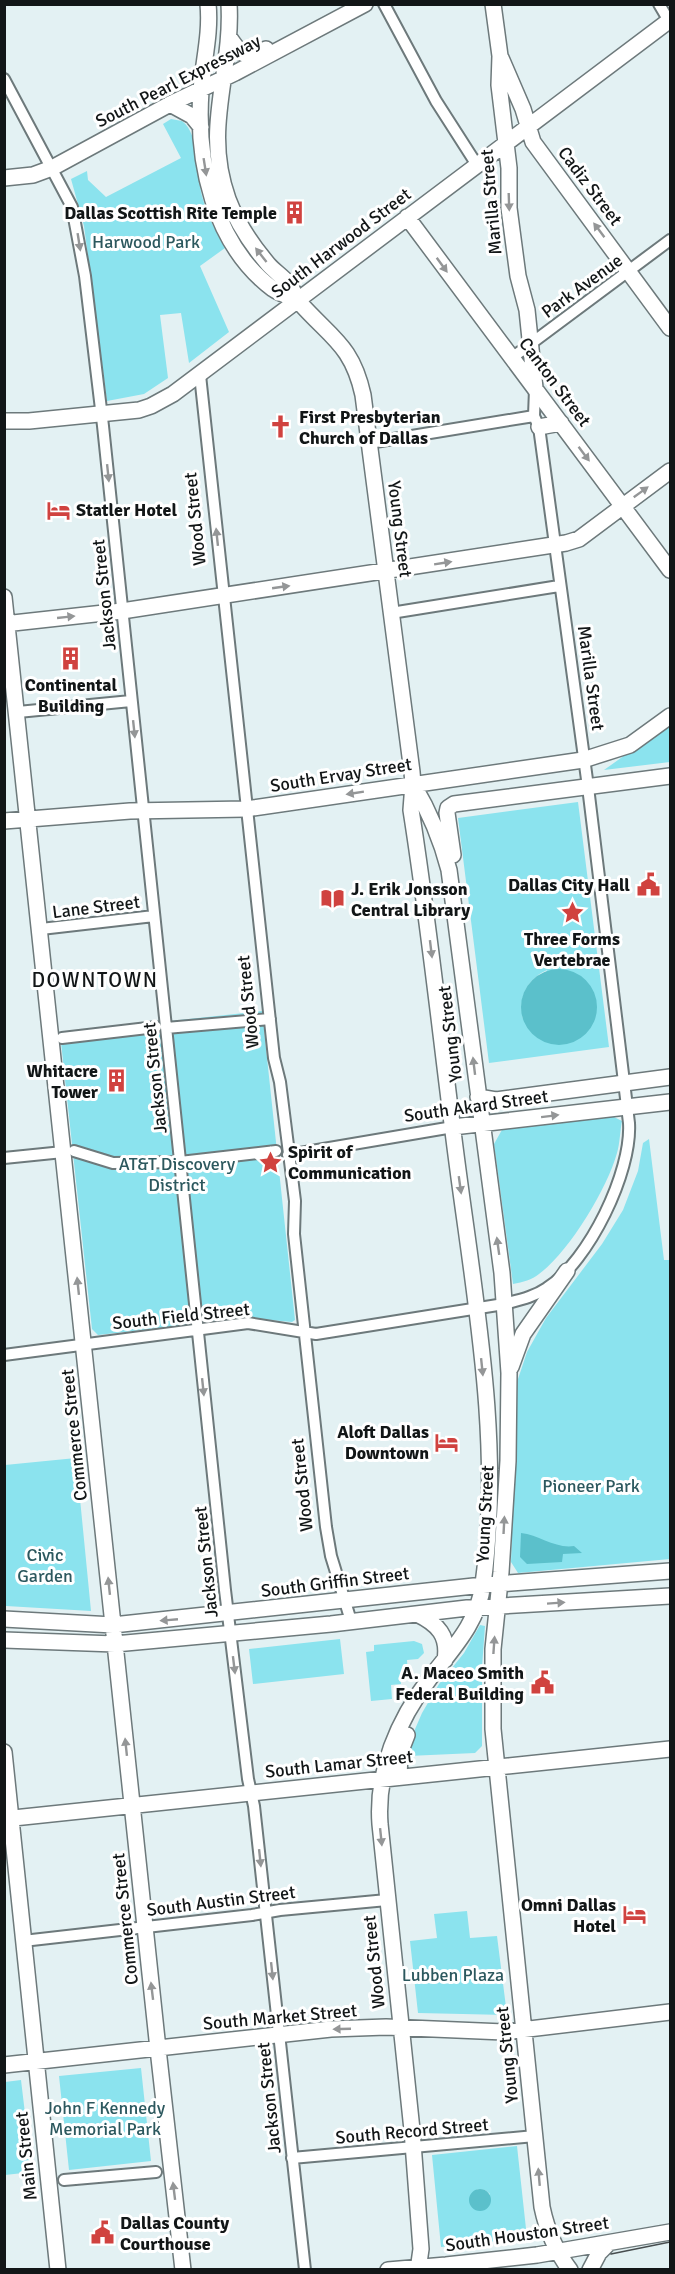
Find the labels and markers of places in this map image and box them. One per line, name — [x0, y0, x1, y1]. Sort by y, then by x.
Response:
building icon: Dallas Scottish Rite Temple — [282, 200, 308, 226]
place label: Dallas Scottish Rite Temple — [64, 202, 277, 224]
place label: First Presbyterian Church of Dallas — [299, 406, 441, 449]
church icon: First Presbyterian Church of Dallas — [268, 414, 294, 440]
hotel icon: Statler Hotel — [45, 497, 71, 523]
place label: Statler Hotel — [76, 499, 177, 521]
building icon: Continental Building — [58, 646, 84, 672]
place label: Continental Building — [25, 674, 118, 717]
public building icon: Dallas City Hall — [635, 872, 661, 898]
place label: Dallas City Hall — [508, 874, 630, 896]
place label: J. Erik Jonsson Central Library — [351, 878, 470, 921]
library icon: J. Erik Jonsson Central Library — [320, 886, 346, 912]
place icon: Three Forms Vertebrae — [559, 900, 585, 926]
place label: Three Forms Vertebrae — [524, 928, 620, 971]
place label: Whitacre Tower — [26, 1060, 99, 1103]
building icon: Whitacre Tower — [103, 1068, 129, 1094]
place label: Spirit of Communication — [288, 1141, 412, 1184]
place icon: Spirit of Communication — [257, 1149, 283, 1175]
place label: Aloft Dallas Downtown — [337, 1421, 429, 1464]
hotel icon: Aloft Dallas Downtown — [434, 1429, 460, 1455]
place label: A. Maceo Smith Federal Building — [395, 1662, 524, 1705]
public building icon: A. Maceo Smith Federal Building — [529, 1670, 555, 1696]
place label: Omni Dallas Hotel — [521, 1894, 616, 1937]
hotel icon: Omni Dallas Hotel — [621, 1902, 647, 1928]
place label: Dallas County Courthouse — [120, 2212, 229, 2255]
public building icon: Dallas County Courthouse — [89, 2220, 115, 2246]

